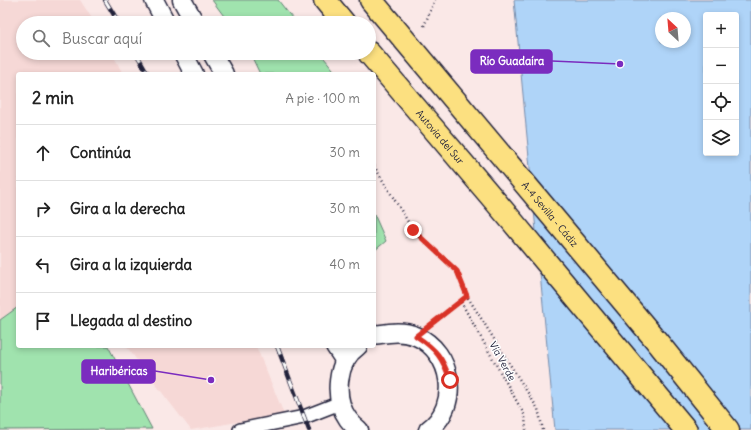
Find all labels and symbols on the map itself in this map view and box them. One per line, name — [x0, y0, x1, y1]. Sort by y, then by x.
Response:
north arrow — [655, 12, 691, 48]
callout: Río Guadaíra — [471, 50, 552, 73]
text: Río Guadaíra — [480, 54, 545, 68]
street label: Autovía del Sur — [413, 107, 467, 167]
street label: A-4 Sevilla - Cádiz — [519, 179, 581, 250]
route end — [404, 221, 422, 239]
street label: Vía Verde — [486, 339, 519, 383]
callout: Haribéricas — [82, 360, 155, 383]
text: Haribéricas — [91, 364, 147, 378]
route start — [441, 371, 459, 389]

